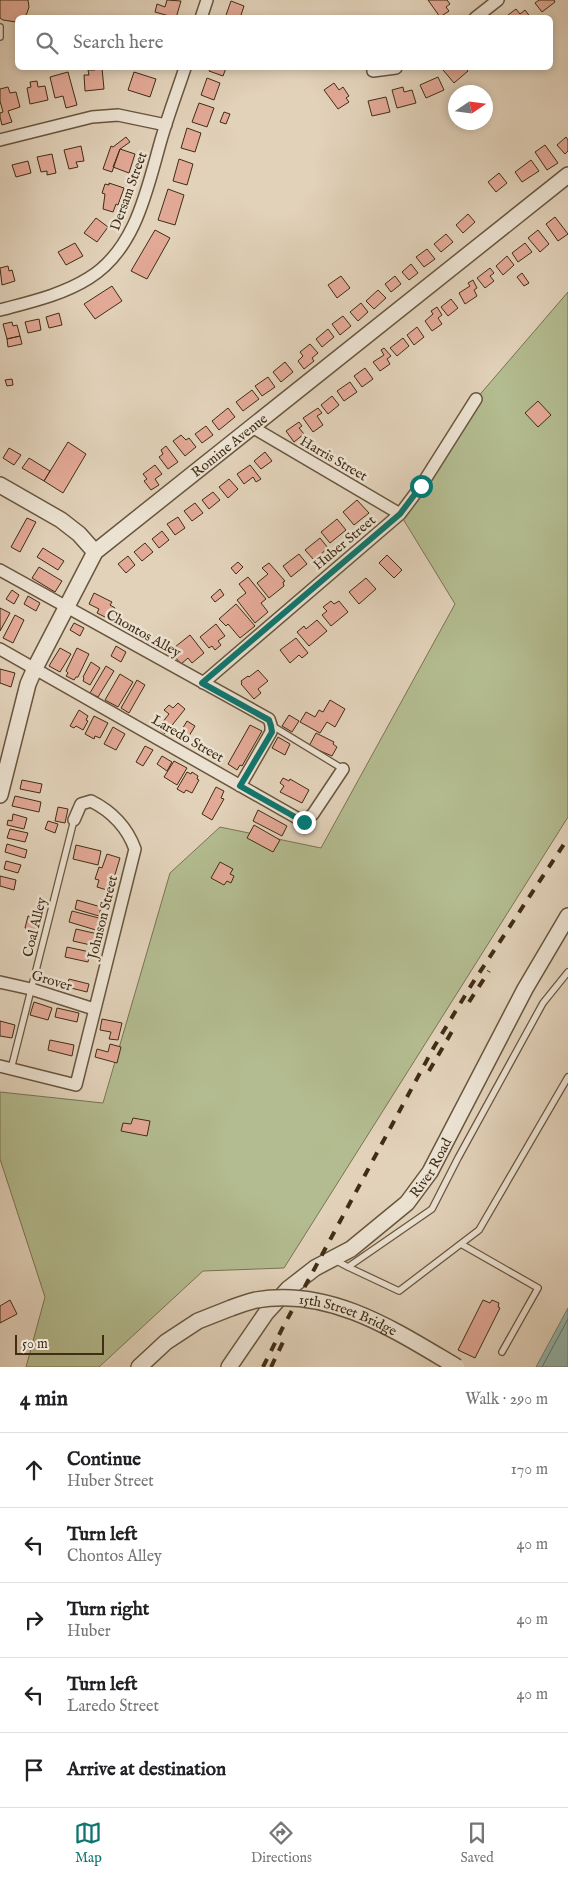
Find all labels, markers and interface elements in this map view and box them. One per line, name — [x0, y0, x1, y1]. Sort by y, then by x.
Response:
search box — [15, 15, 553, 70]
icon: search — [33, 29, 61, 57]
text: Search here — [73, 31, 164, 55]
north arrow — [448, 85, 493, 130]
street label: Dersam Street — [106, 149, 152, 233]
street label: Romine Avenue — [188, 410, 272, 482]
street label: Harris Street — [297, 432, 371, 485]
route start — [410, 475, 433, 498]
street label: Huber Street — [310, 511, 380, 574]
street label: Chontos Alley — [103, 606, 184, 662]
street label: Laredo Street — [148, 711, 227, 767]
route end — [293, 811, 316, 834]
street label: Johnson Street — [83, 873, 122, 963]
street label: Coal Alley — [19, 895, 51, 959]
street label: Grover — [29, 966, 74, 996]
street label: River Road — [406, 1135, 456, 1202]
street label: 15th Street Bridge — [298, 1290, 400, 1341]
scale bar — [15, 1332, 104, 1355]
text: 50 m — [22, 1335, 48, 1353]
text: 4 min — [20, 1386, 68, 1413]
text: Walk · 290 m — [465, 1390, 548, 1410]
text: Continue — [67, 1448, 141, 1472]
icon: ahead — [20, 1456, 48, 1484]
text: 170 m — [511, 1460, 548, 1480]
text: Huber Street — [67, 1472, 154, 1492]
text: Turn left — [67, 1523, 138, 1547]
icon: left — [20, 1531, 48, 1559]
text: 40 m — [516, 1535, 548, 1555]
text: Chontos Alley — [67, 1547, 162, 1567]
text: Turn right — [67, 1598, 149, 1622]
icon: right — [20, 1606, 48, 1634]
text: 40 m — [516, 1610, 548, 1630]
text: Huber — [67, 1622, 111, 1642]
text: Turn left — [67, 1673, 138, 1697]
icon: left — [20, 1681, 48, 1709]
text: 40 m — [516, 1685, 548, 1705]
text: Laredo Street — [67, 1697, 159, 1717]
icon: arrive — [20, 1756, 48, 1784]
text: Arrive at destination — [67, 1758, 226, 1782]
tab: Map — [74, 1819, 102, 1867]
tab: Directions — [251, 1819, 312, 1867]
tab: Saved — [461, 1819, 494, 1867]

